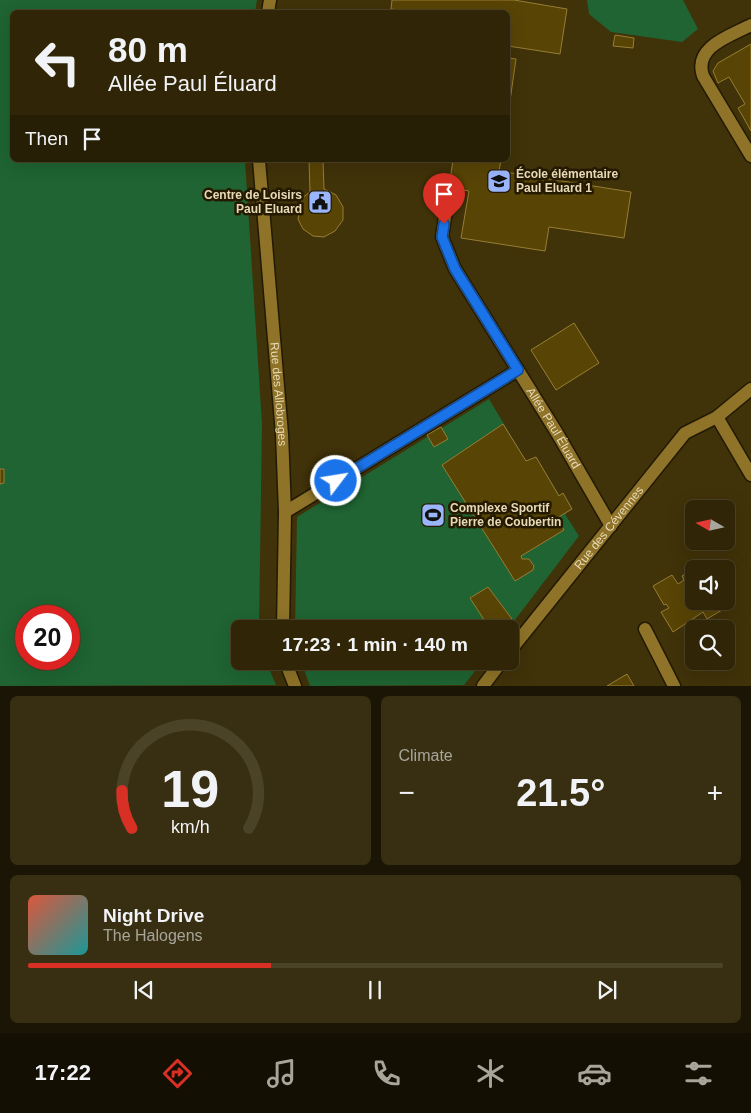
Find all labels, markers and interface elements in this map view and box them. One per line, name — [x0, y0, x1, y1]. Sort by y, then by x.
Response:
icon: left — [25, 30, 90, 95]
text: 80 m — [108, 30, 188, 69]
text: Allée Paul Éluard — [108, 71, 277, 96]
icon: arrive — [78, 125, 106, 153]
text: Then — [25, 128, 68, 149]
place label: École élémentaire Paul Eluard 1 — [516, 166, 618, 195]
school or university icon: École élémentaire Paul Eluard 1 — [486, 168, 512, 194]
pin — [423, 173, 465, 224]
icon: arrive — [430, 180, 458, 208]
place label: Centre de Loisirs Paul Eluard — [204, 188, 302, 216]
public building icon: Centre de Loisirs Paul Eluard — [307, 189, 333, 215]
street label: Rue des Allobroges — [267, 342, 289, 446]
street label: Allée Paul Éluard — [523, 385, 583, 471]
position arrow — [309, 454, 361, 506]
street label: Rue des Cévennes — [571, 484, 646, 572]
north arrow — [685, 500, 735, 550]
map controls — [685, 500, 735, 670]
place label: Complexe Sportif Pierre de Coubertin — [450, 501, 561, 529]
sports icon: Complexe Sportif Pierre de Coubertin — [420, 502, 446, 528]
button: sound — [685, 560, 735, 610]
speed limit sign: 20 — [15, 605, 80, 670]
button: search — [685, 620, 735, 670]
text: 17:23 · 1 min · 140 m — [282, 634, 468, 655]
text: Climate — [399, 747, 453, 764]
text: 19 — [161, 760, 219, 818]
text: 21.5° — [516, 772, 605, 814]
text: − — [399, 777, 415, 808]
text: + — [707, 777, 723, 808]
text: km/h — [171, 817, 210, 837]
text: Night Drive — [103, 905, 204, 926]
text: The Halogens — [103, 927, 203, 944]
icon: previous — [130, 976, 158, 1004]
icon: pause — [361, 976, 389, 1004]
icon: next — [593, 976, 621, 1004]
icon: directions — [160, 1056, 195, 1091]
icon: music — [264, 1056, 299, 1091]
icon: phone — [369, 1056, 404, 1091]
icon: climate — [473, 1056, 508, 1091]
icon: car — [577, 1056, 612, 1091]
icon: filters — [681, 1056, 716, 1091]
text: 17:22 — [35, 1060, 91, 1085]

